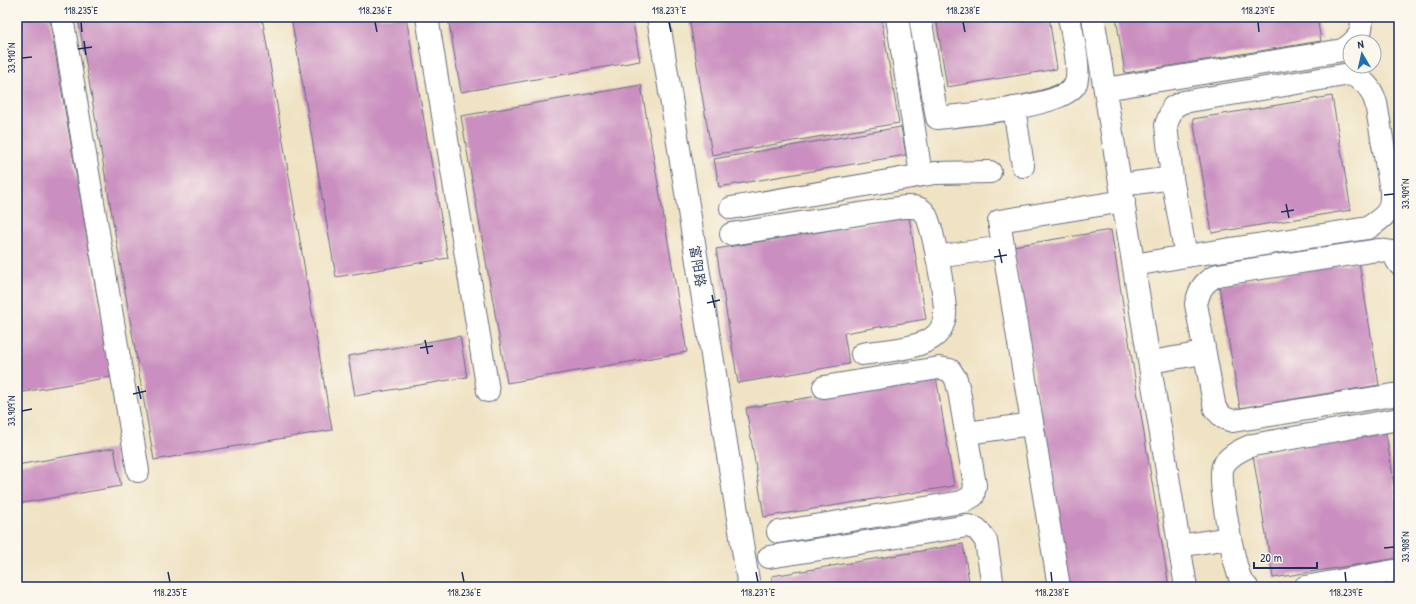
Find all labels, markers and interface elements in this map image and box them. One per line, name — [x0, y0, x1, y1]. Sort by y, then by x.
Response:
text: 118.235°E — [64, 4, 99, 17]
text: 118.236°E — [358, 4, 392, 17]
text: 118.237°E — [652, 4, 687, 17]
text: 118.238°E — [946, 4, 981, 17]
text: 118.239°E — [1241, 4, 1275, 17]
north arrow — [1342, 34, 1382, 74]
text: N — [1356, 37, 1365, 51]
text: 33.910°N — [5, 43, 18, 73]
text: 33.909°N — [1399, 179, 1412, 209]
street label: 富阳路 — [686, 244, 711, 288]
text: 33.909°N — [5, 396, 18, 426]
text: 33.908°N — [1399, 531, 1412, 563]
scale bar — [1254, 544, 1317, 570]
text: 20 m — [1260, 549, 1282, 566]
text: 118.235°E — [153, 586, 188, 599]
text: 118.236°E — [447, 586, 481, 599]
text: 118.237°E — [741, 586, 776, 599]
text: 118.238°E — [1035, 586, 1070, 599]
text: 118.239°E — [1329, 586, 1363, 599]

